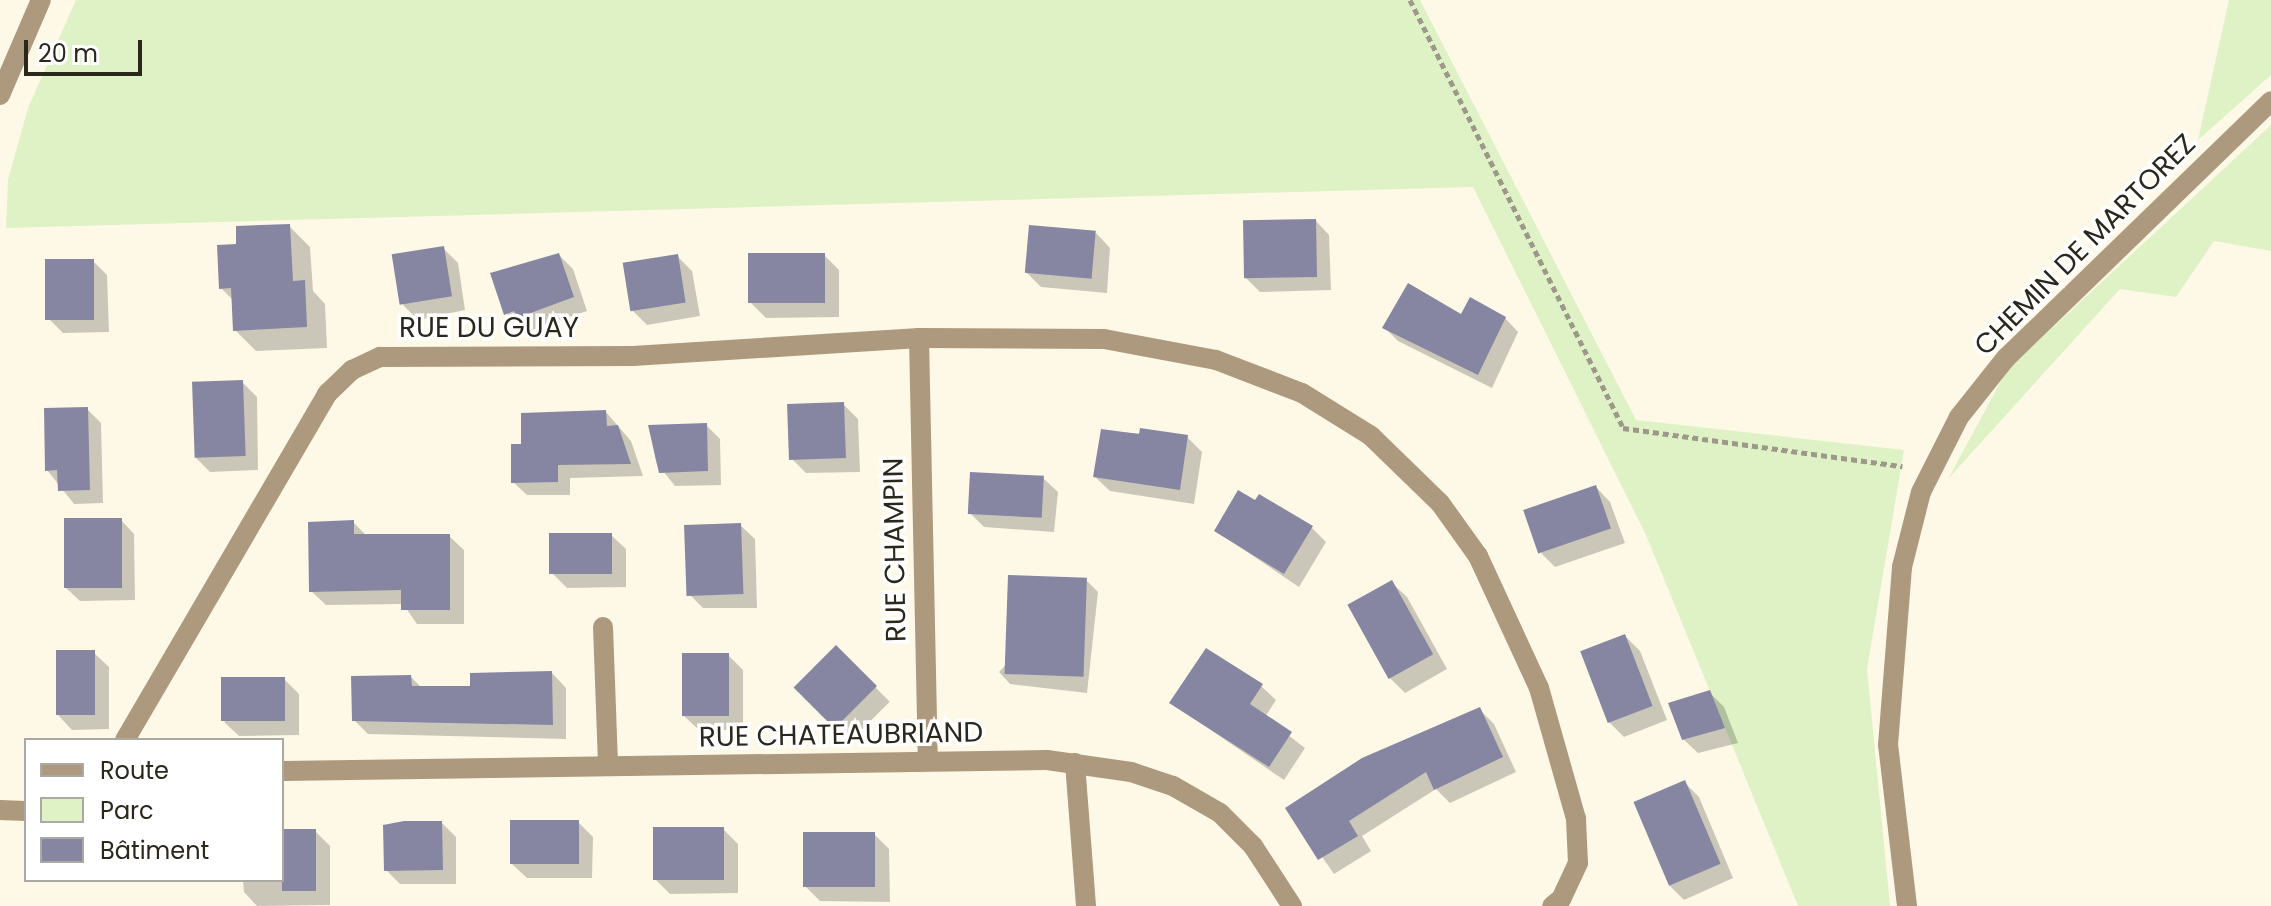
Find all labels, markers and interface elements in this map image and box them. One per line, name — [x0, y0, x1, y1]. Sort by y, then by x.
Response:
scale bar — [28, 24, 146, 74]
text: 20 m — [38, 37, 98, 70]
street label: CHEMIN DE MARTOREZ — [1967, 127, 2203, 363]
street label: RUE DU GUAY — [399, 311, 579, 345]
street label: RUE CHAMPIN — [877, 457, 913, 643]
street label: RUE CHATEAUBRIAND — [699, 716, 983, 754]
legend — [24, 738, 284, 882]
text: Route — [100, 754, 169, 787]
text: Parc — [100, 794, 154, 827]
text: Bâtiment — [100, 834, 209, 867]

